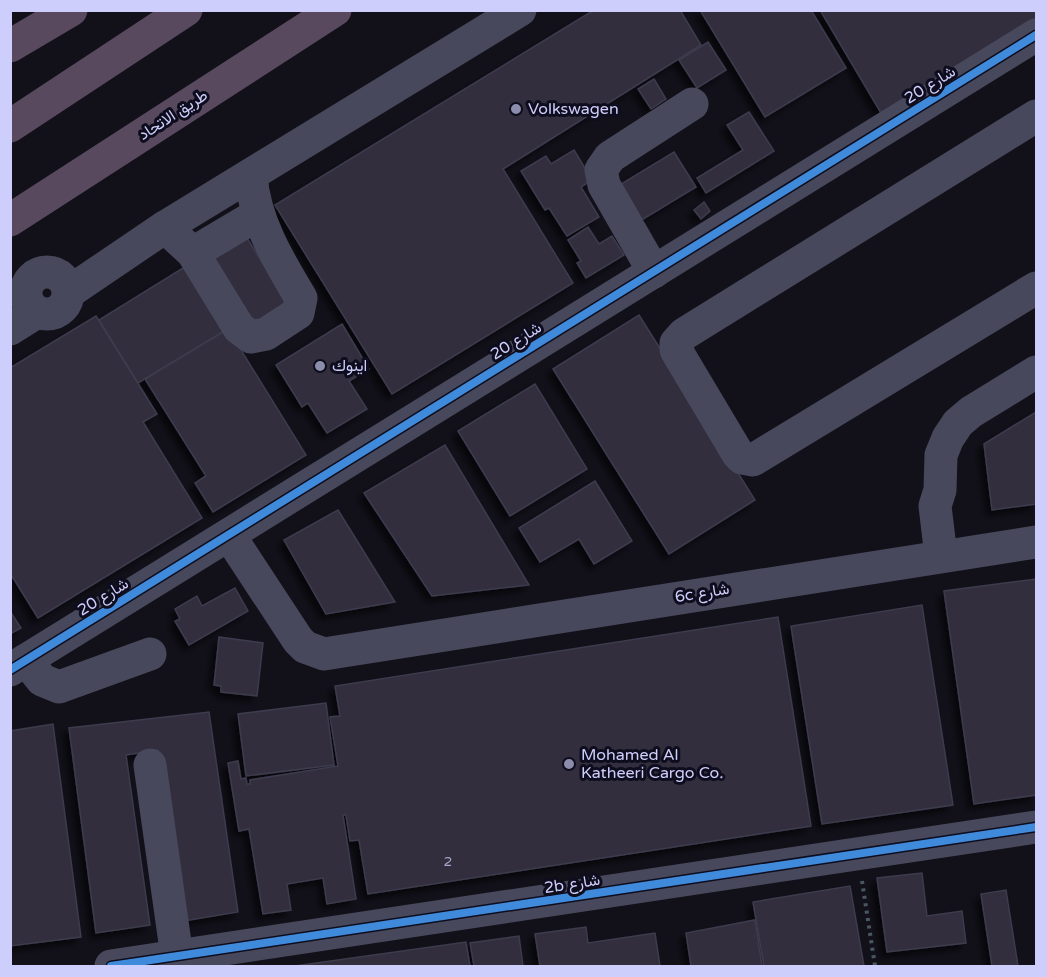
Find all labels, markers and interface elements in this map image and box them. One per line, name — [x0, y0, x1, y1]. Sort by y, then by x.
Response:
street label: شارع 20 — [901, 62, 960, 109]
street label: طريق الاتحاد — [135, 85, 211, 145]
place label: Volkswagen — [528, 99, 619, 119]
marker: Volkswagen — [509, 102, 523, 116]
street label: شارع 20 — [487, 318, 546, 365]
place label: اينوك — [332, 356, 367, 376]
marker: اينوك — [313, 359, 327, 373]
street label: شارع 20 — [74, 574, 133, 621]
street label: 6c شارع — [673, 579, 731, 608]
place label: Mohamed Al Katheeri Cargo Co. — [581, 745, 723, 783]
marker: Mohamed Al Katheeri Cargo Co. — [562, 757, 576, 771]
house number: 2 — [444, 853, 452, 870]
street label: 2b شارع — [543, 870, 602, 899]

